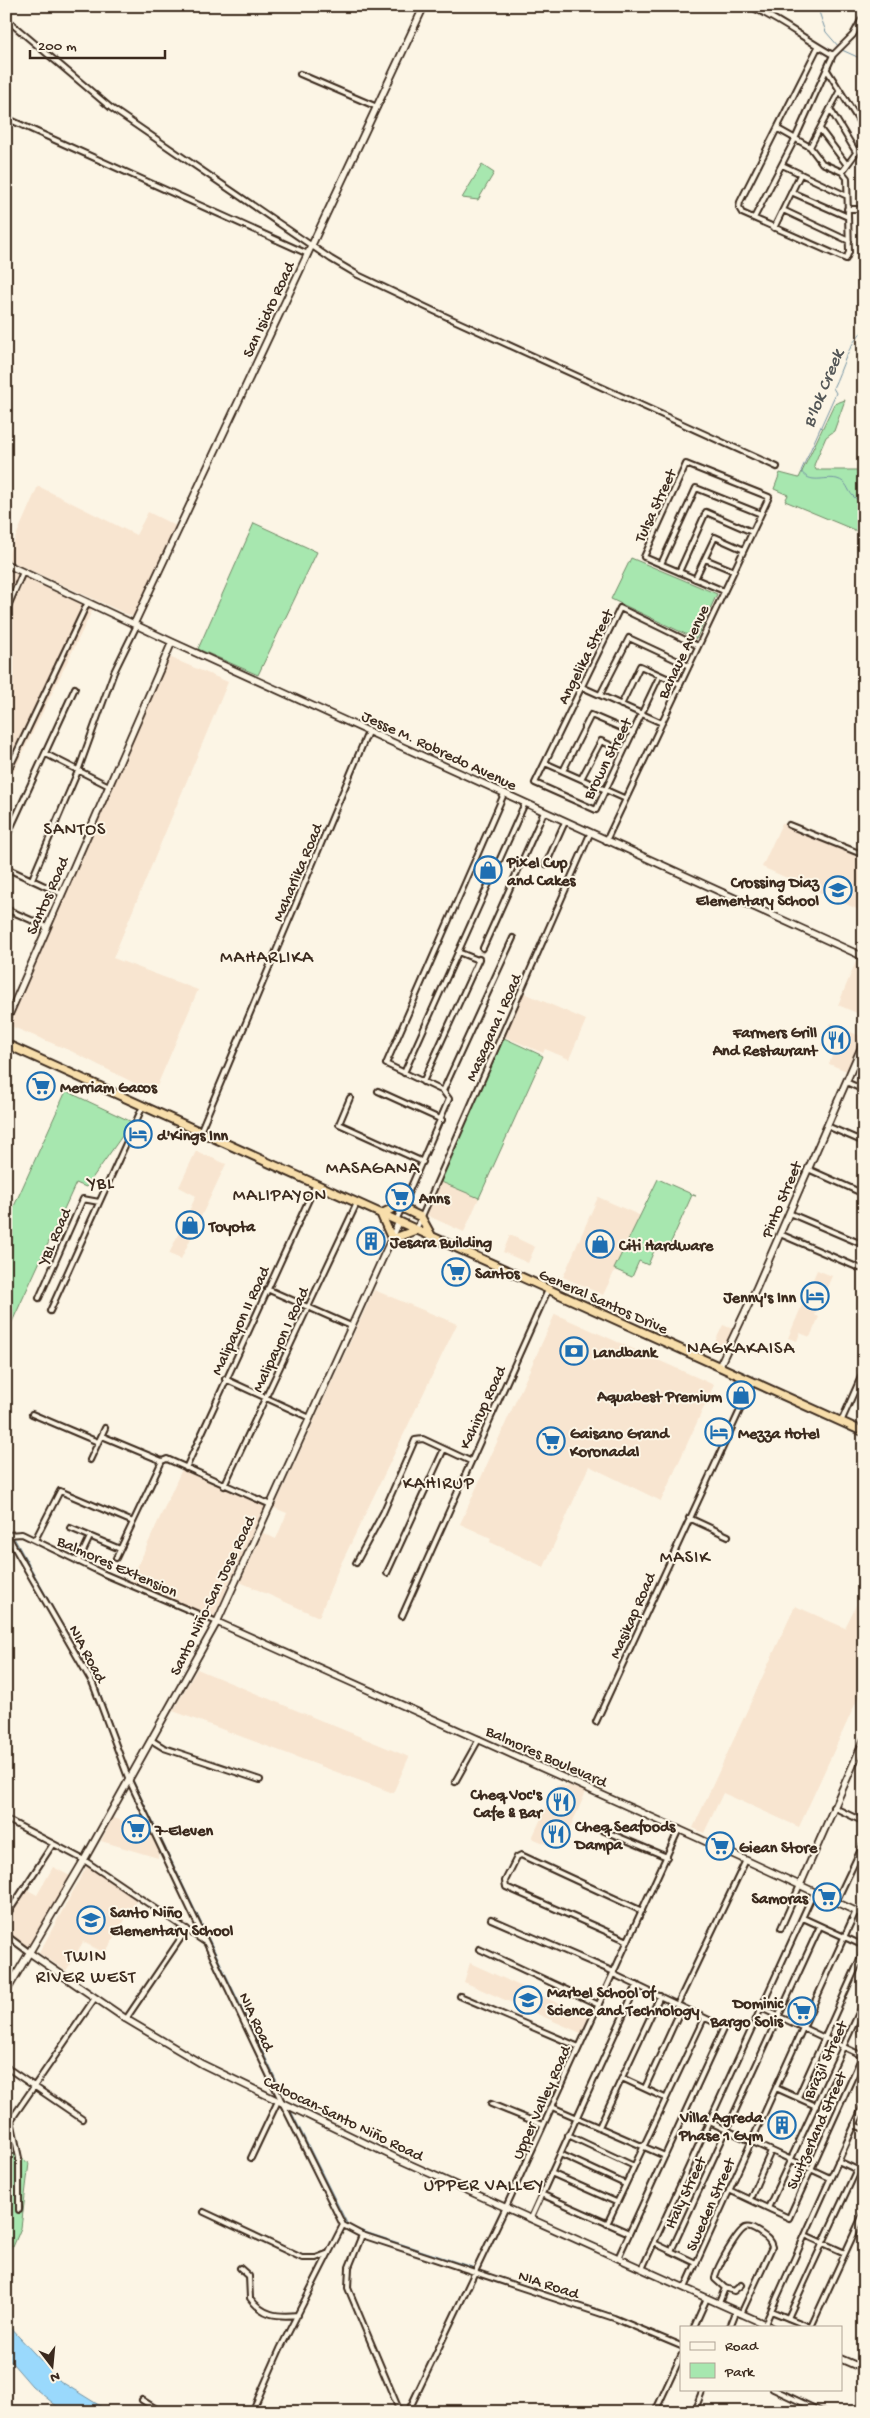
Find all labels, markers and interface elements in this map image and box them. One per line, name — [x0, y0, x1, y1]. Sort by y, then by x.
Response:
scale bar — [30, 28, 165, 60]
text: 200 m — [38, 38, 77, 56]
street label: San Isidro Road — [240, 258, 301, 361]
water label: B'lok Creek — [799, 345, 850, 431]
street label: Tulsa Street — [632, 466, 683, 547]
street label: Banaue Avenue — [655, 602, 715, 703]
street label: Angelika Street — [555, 606, 620, 708]
street label: Jesse M. Robredo Avenue — [358, 708, 520, 797]
street label: Brown Street — [580, 714, 638, 804]
district label: SANTOS — [44, 820, 106, 841]
street label: Maharlika Road — [270, 820, 329, 925]
street label: Santos Road — [24, 853, 75, 938]
shop icon: Pixel Cup and Cakes — [473, 855, 503, 885]
place label: Pixel Cup and Cakes — [506, 855, 577, 892]
place label: Crossing Diaz Elementary School — [696, 875, 820, 912]
school or university icon: Crossing Diaz Elementary School — [823, 875, 853, 905]
district label: MAHARLIKA — [220, 948, 314, 969]
street label: Masagana I Road — [463, 970, 528, 1085]
place label: Farmers Grill And Restaurant — [712, 1025, 818, 1062]
restaurant icon: Farmers Grill And Restaurant — [821, 1025, 851, 1055]
supermarket icon: Merriam Gacos — [26, 1071, 56, 1101]
place label: Merriam Gacos — [60, 1080, 158, 1099]
hotel icon: d'Kings Inn — [123, 1119, 153, 1149]
place label: d'Kings Inn — [157, 1128, 229, 1147]
street label: Pinto Street — [758, 1158, 808, 1242]
district label: MASAGANA — [326, 1159, 421, 1180]
district label: YBL — [85, 1174, 115, 1195]
supermarket icon: Anns — [385, 1182, 415, 1212]
district label: MALIPAYON — [233, 1186, 327, 1207]
place label: Anns — [418, 1191, 451, 1210]
street label: YBL Road — [34, 1205, 78, 1271]
shop icon: Toyota — [175, 1210, 205, 1240]
place label: Toyota — [207, 1219, 256, 1238]
building icon: Jesara Building — [356, 1226, 386, 1256]
shop icon: Citi Hardware — [585, 1229, 615, 1259]
place label: Jesara Building — [389, 1235, 492, 1254]
place label: Citi Hardware — [618, 1238, 714, 1257]
supermarket icon: Santos — [441, 1257, 471, 1287]
street label: Malipayon II Road — [209, 1263, 276, 1379]
place label: Santos — [475, 1266, 521, 1285]
street label: General Santos Drive — [535, 1266, 671, 1341]
hotel icon: Jenny's Inn — [800, 1281, 830, 1311]
street label: Malipayon I Road — [249, 1283, 316, 1396]
place label: Jenny's Inn — [722, 1290, 796, 1309]
bank icon: Landbank — [559, 1336, 589, 1366]
district label: NAGKAKAISA — [687, 1339, 795, 1360]
place label: Landbank — [593, 1345, 659, 1364]
street label: Kahirup Road — [457, 1362, 512, 1453]
shop icon: Aquabest Premium — [726, 1380, 756, 1410]
place label: Aquabest Premium — [596, 1389, 723, 1408]
hotel icon: Mezza Hotel — [704, 1417, 734, 1447]
supermarket icon: Gaisano Grand Koronadal — [536, 1426, 566, 1456]
place label: Gaisano Grand Koronadal — [569, 1426, 670, 1463]
place label: Mezza Hotel — [738, 1426, 820, 1445]
district label: KAHIRUP — [403, 1474, 475, 1495]
street label: Santo Niño-San Jose Road — [167, 1512, 262, 1679]
street label: Balmores Extension — [52, 1533, 180, 1603]
district label: MASIK — [660, 1548, 711, 1569]
street label: Masikap Road — [607, 1569, 662, 1662]
street label: NIA Road — [63, 1623, 110, 1688]
street label: Balmores Boulevard — [481, 1723, 611, 1794]
place label: Cheq Voc's Cafe & Bar — [470, 1787, 544, 1824]
restaurant icon: Cheq Voc's Cafe & Bar — [546, 1787, 576, 1817]
supermarket icon: 7-Eleven — [121, 1814, 151, 1844]
place label: Cheq Seafoods Dampa — [573, 1818, 676, 1856]
restaurant icon: Cheq Seafoods Dampa — [541, 1819, 571, 1849]
place label: 7-Eleven — [154, 1823, 213, 1842]
supermarket icon: Giean Store — [705, 1831, 735, 1861]
place label: Giean Store — [739, 1840, 818, 1859]
supermarket icon: Samoras — [812, 1882, 842, 1912]
place label: Samoras — [752, 1891, 809, 1910]
school or university icon: Santo Niño Elementary School — [76, 1905, 106, 1935]
place label: Santo Niño Elementary School — [110, 1905, 234, 1942]
district label: TWIN RIVER WEST — [36, 1947, 136, 1989]
place label: Marbel School of Science and Technology — [547, 1984, 700, 2022]
school or university icon: Marbel School of Science and Technology — [513, 1985, 543, 2015]
street label: NIA Road — [233, 1990, 277, 2056]
place label: Dominic Bargo Solis — [709, 1996, 785, 2033]
supermarket icon: Dominic Bargo Solis — [787, 1996, 817, 2026]
street label: Brazil Street — [801, 2017, 854, 2103]
street label: Upper Valley Road — [510, 2042, 577, 2163]
street label: Switzerland Street — [784, 2068, 853, 2193]
street label: Caloocan-Santo Niño Road — [259, 2073, 427, 2168]
place label: Villa Agreda Phase 1 Gym — [678, 2110, 764, 2147]
building icon: Villa Agreda Phase 1 Gym — [767, 2110, 797, 2140]
street label: Italy Street — [662, 2153, 713, 2232]
street label: Sweden Street — [683, 2155, 742, 2255]
district label: UPPER VALLEY — [424, 2176, 544, 2197]
street label: NIA Road — [515, 2268, 582, 2306]
legend — [680, 2326, 842, 2390]
text: Road — [725, 2338, 759, 2356]
north arrow — [28, 2340, 78, 2390]
text: Park — [724, 2364, 755, 2382]
text: N — [48, 2367, 62, 2386]

